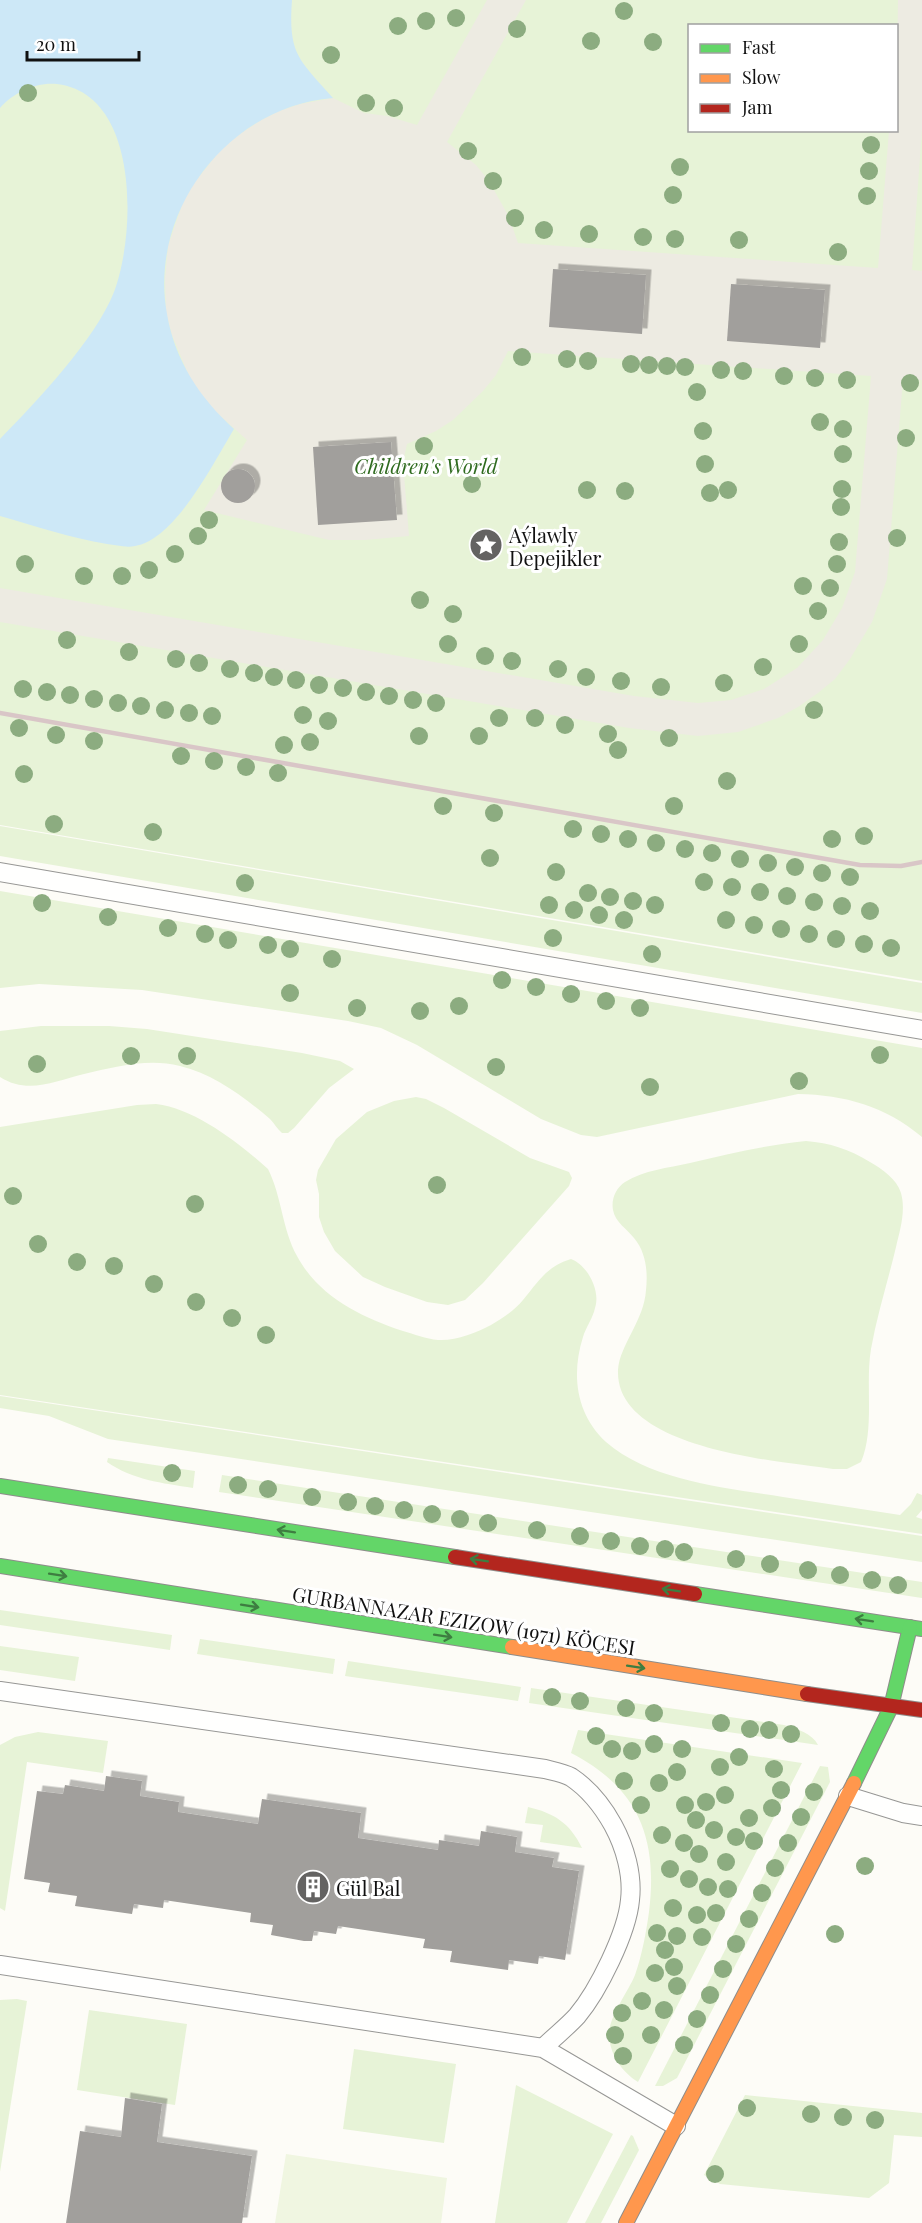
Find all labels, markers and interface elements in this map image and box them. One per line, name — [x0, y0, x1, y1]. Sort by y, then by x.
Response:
scale bar — [27, 24, 140, 62]
legend — [688, 24, 898, 132]
text: 20 m — [36, 32, 76, 56]
text: Fast — [742, 35, 776, 59]
text: Slow — [742, 65, 780, 89]
text: Jam — [741, 95, 772, 119]
park label: Children's World — [354, 452, 499, 479]
place label: Aýlawly Depejikler — [508, 521, 602, 571]
place icon: Aýlawly Depejikler — [468, 527, 504, 563]
one-way arrow — [277, 1525, 296, 1536]
one-way arrow — [469, 1555, 489, 1566]
one-way arrow — [47, 1570, 67, 1581]
street label: GURBANNAZAR EZIZOW (1971) KÖÇESI — [291, 1580, 637, 1660]
one-way arrow — [662, 1585, 682, 1596]
one-way arrow — [240, 1600, 260, 1611]
one-way arrow — [855, 1615, 875, 1626]
one-way arrow — [433, 1631, 452, 1642]
one-way arrow — [625, 1661, 645, 1672]
building icon: Gül Bal — [295, 1869, 331, 1905]
place label: Gül Bal — [336, 1874, 401, 1901]

